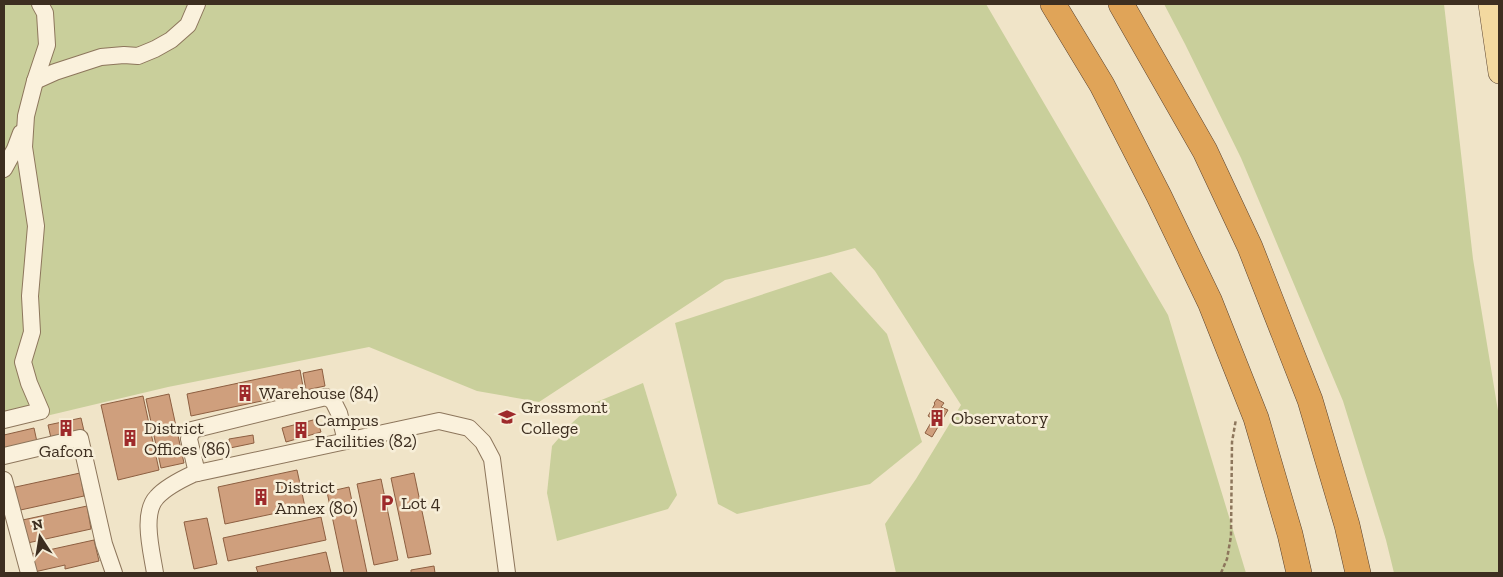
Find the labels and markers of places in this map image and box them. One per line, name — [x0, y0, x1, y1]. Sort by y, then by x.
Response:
place label: Warehouse (84) — [259, 382, 378, 404]
building icon: Warehouse (84) — [235, 383, 255, 403]
place label: Grossmont College — [521, 396, 608, 439]
school or university icon: Grossmont College — [497, 407, 517, 427]
place label: Observatory — [951, 407, 1049, 429]
building icon: Observatory — [927, 408, 947, 428]
place label: Campus Facilities (82) — [315, 409, 417, 452]
place label: District Offices (86) — [144, 417, 230, 460]
building icon: Gafcon — [56, 418, 76, 438]
building icon: Campus Facilities (82) — [291, 420, 311, 440]
building icon: District Offices (86) — [120, 428, 140, 448]
place label: Gafcon — [39, 440, 94, 462]
place label: District Annex (80) — [275, 476, 358, 519]
building icon: District Annex (80) — [251, 487, 271, 507]
place label: Lot 4 — [401, 492, 441, 514]
parking icon: Lot 4 — [377, 493, 397, 513]

